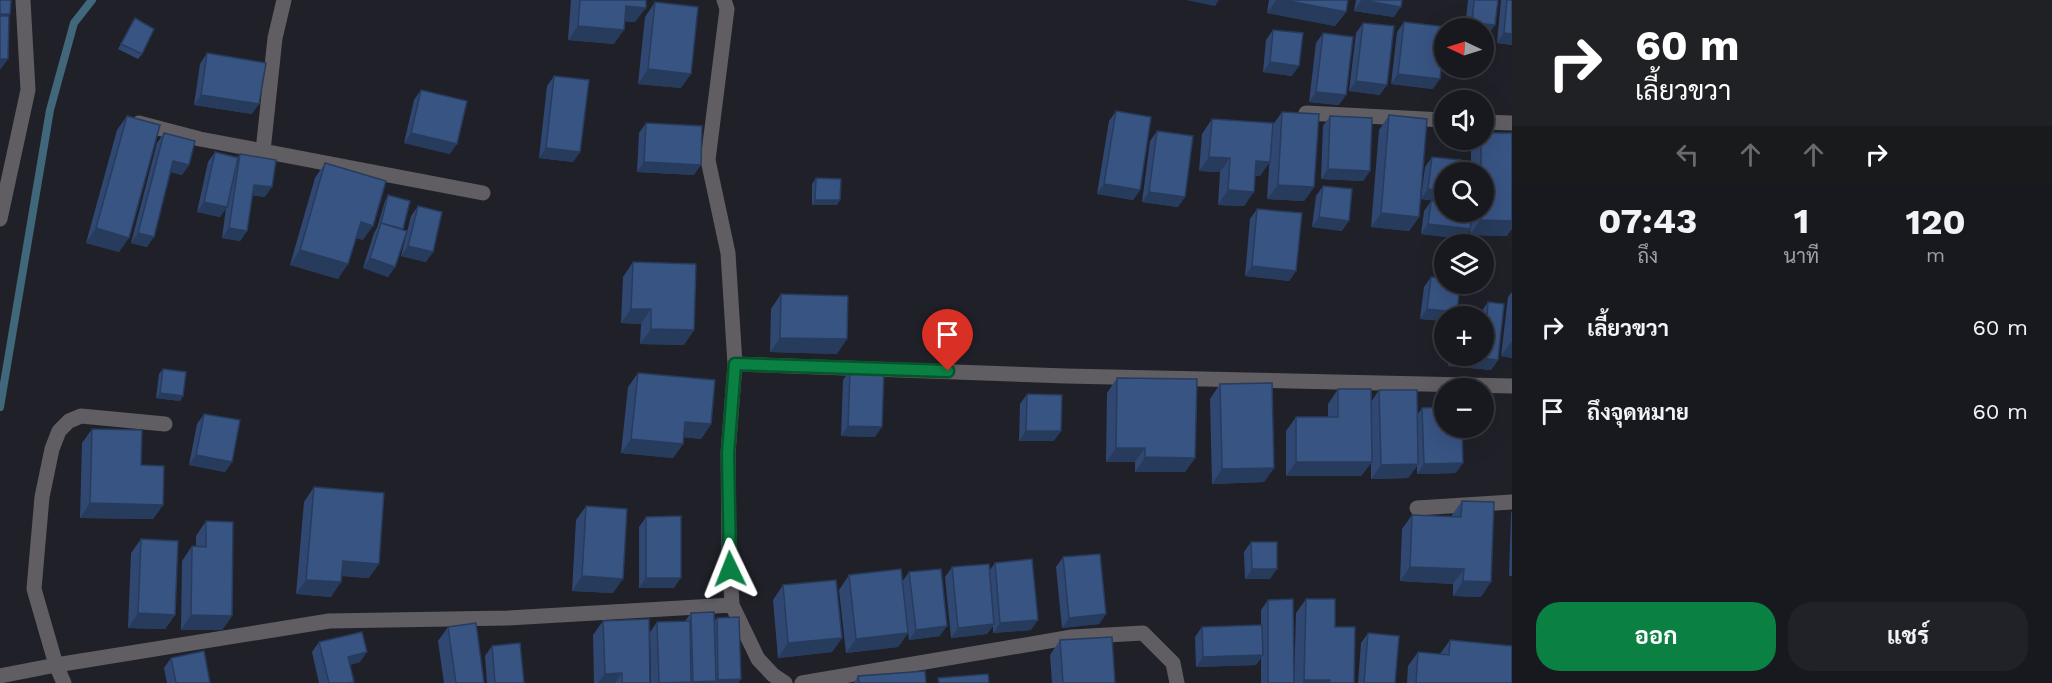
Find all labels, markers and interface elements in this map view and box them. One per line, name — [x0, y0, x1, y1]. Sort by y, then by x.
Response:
north arrow — [1434, 18, 1494, 78]
map controls — [1434, 18, 1494, 438]
text: 60 m — [1635, 21, 1739, 70]
icon: right — [1536, 24, 1614, 102]
text: เลี้ยวขวา — [1635, 75, 1731, 107]
button: sound — [1434, 90, 1494, 150]
icon: left — [1671, 138, 1704, 171]
icon: ahead — [1734, 138, 1767, 171]
icon: ahead — [1797, 138, 1830, 171]
icon: right — [1860, 138, 1893, 171]
button: search — [1434, 162, 1494, 222]
text: 07:43 — [1598, 200, 1697, 242]
text: 1 — [1794, 200, 1809, 242]
text: 120 — [1906, 201, 1966, 243]
button: layers — [1434, 234, 1494, 294]
text: m — [1926, 243, 1945, 267]
text: ถึง — [1637, 244, 1658, 268]
text: นาที — [1784, 244, 1819, 268]
button: + — [1434, 306, 1494, 366]
pin — [922, 309, 973, 371]
icon: right — [1536, 311, 1569, 344]
text: 60 m — [1972, 315, 2028, 340]
text: เลี้ยวขวา — [1587, 316, 1669, 341]
icon: arrive — [931, 318, 964, 351]
button: − — [1434, 378, 1494, 438]
icon: arrive — [1536, 395, 1569, 428]
text: 60 m — [1972, 399, 2028, 424]
text: ถึงจุดหมาย — [1587, 400, 1689, 425]
position arrow — [698, 537, 762, 601]
button: ออก — [1536, 602, 1776, 671]
button: แชร์ — [1788, 602, 2028, 671]

